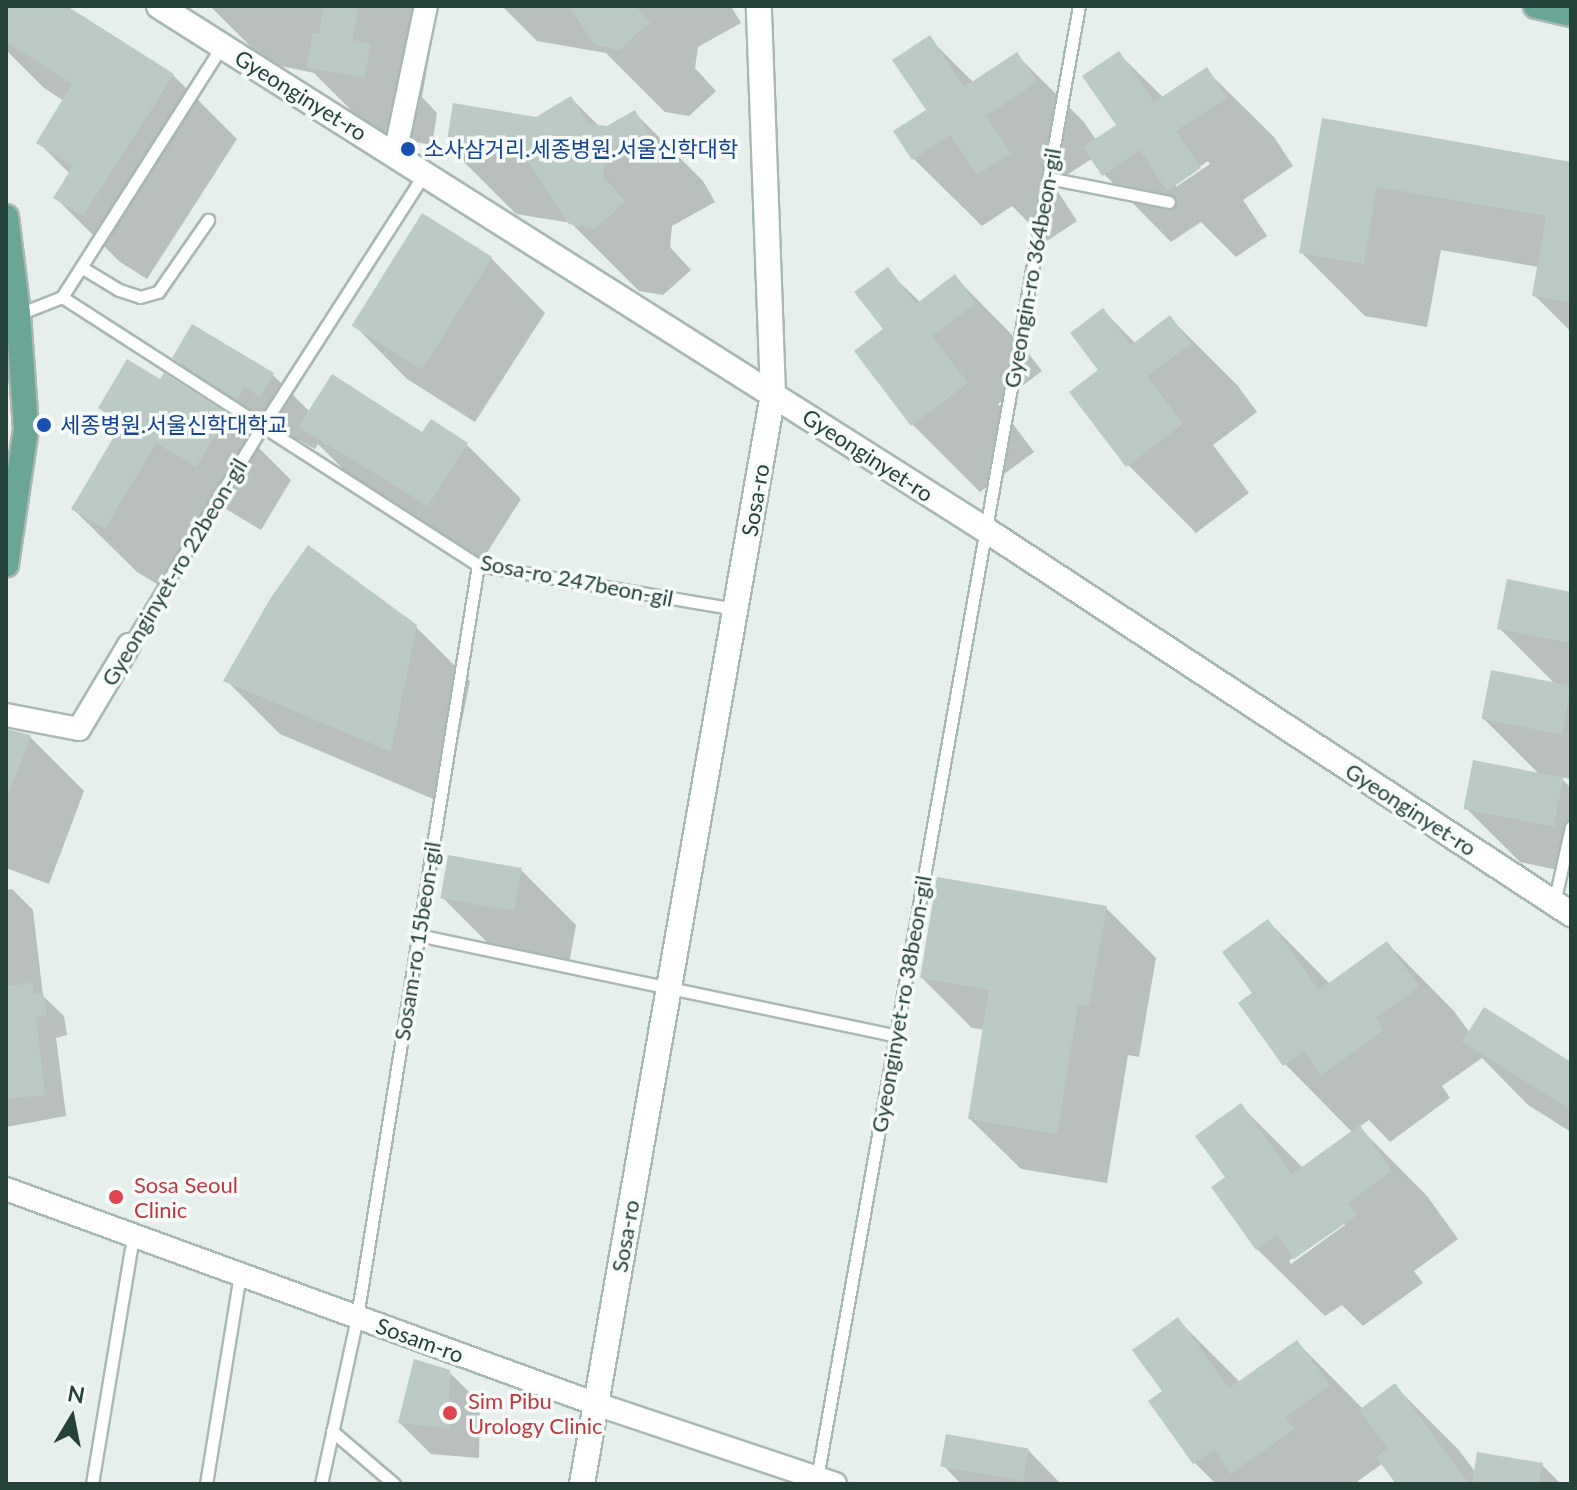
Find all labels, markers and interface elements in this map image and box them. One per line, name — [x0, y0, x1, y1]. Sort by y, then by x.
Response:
street label: Gyeonginyet-ro — [230, 44, 372, 146]
place label: 소사삼거리.세종병원.서울신학대학 — [424, 136, 738, 162]
marker: 소사삼거리.세종병원.서울신학대학 — [399, 140, 417, 158]
street label: Gyeongin-ro 364beon-gil — [998, 146, 1066, 390]
street label: Gyeonginyet-ro — [798, 403, 938, 507]
place label: 세종병원.서울신학대학교 — [60, 412, 288, 438]
marker: 세종병원.서울신학대학교 — [35, 416, 53, 434]
street label: Gyeonginyet-ro 22beon-gil — [96, 454, 252, 690]
street label: Sosa-ro — [736, 462, 774, 538]
street label: Sosa-ro 247beon-gil — [478, 548, 676, 612]
street label: Gyeonginyet-ro — [1341, 757, 1481, 861]
street label: Sosam-ro 15beon-gil — [388, 840, 446, 1042]
street label: Gyeonginyet-ro 38beon-gil — [865, 874, 937, 1134]
place label: Sosa Seoul Clinic — [134, 1171, 238, 1222]
marker: Sosa Seoul Clinic — [105, 1186, 127, 1208]
street label: Sosa-ro — [606, 1198, 644, 1274]
street label: Sosam-ro — [373, 1312, 467, 1368]
north arrow — [32, 1378, 112, 1458]
text: N — [66, 1379, 87, 1409]
place label: Sim Pibu Urology Clinic — [468, 1387, 603, 1438]
marker: Sim Pibu Urology Clinic — [439, 1402, 461, 1424]

